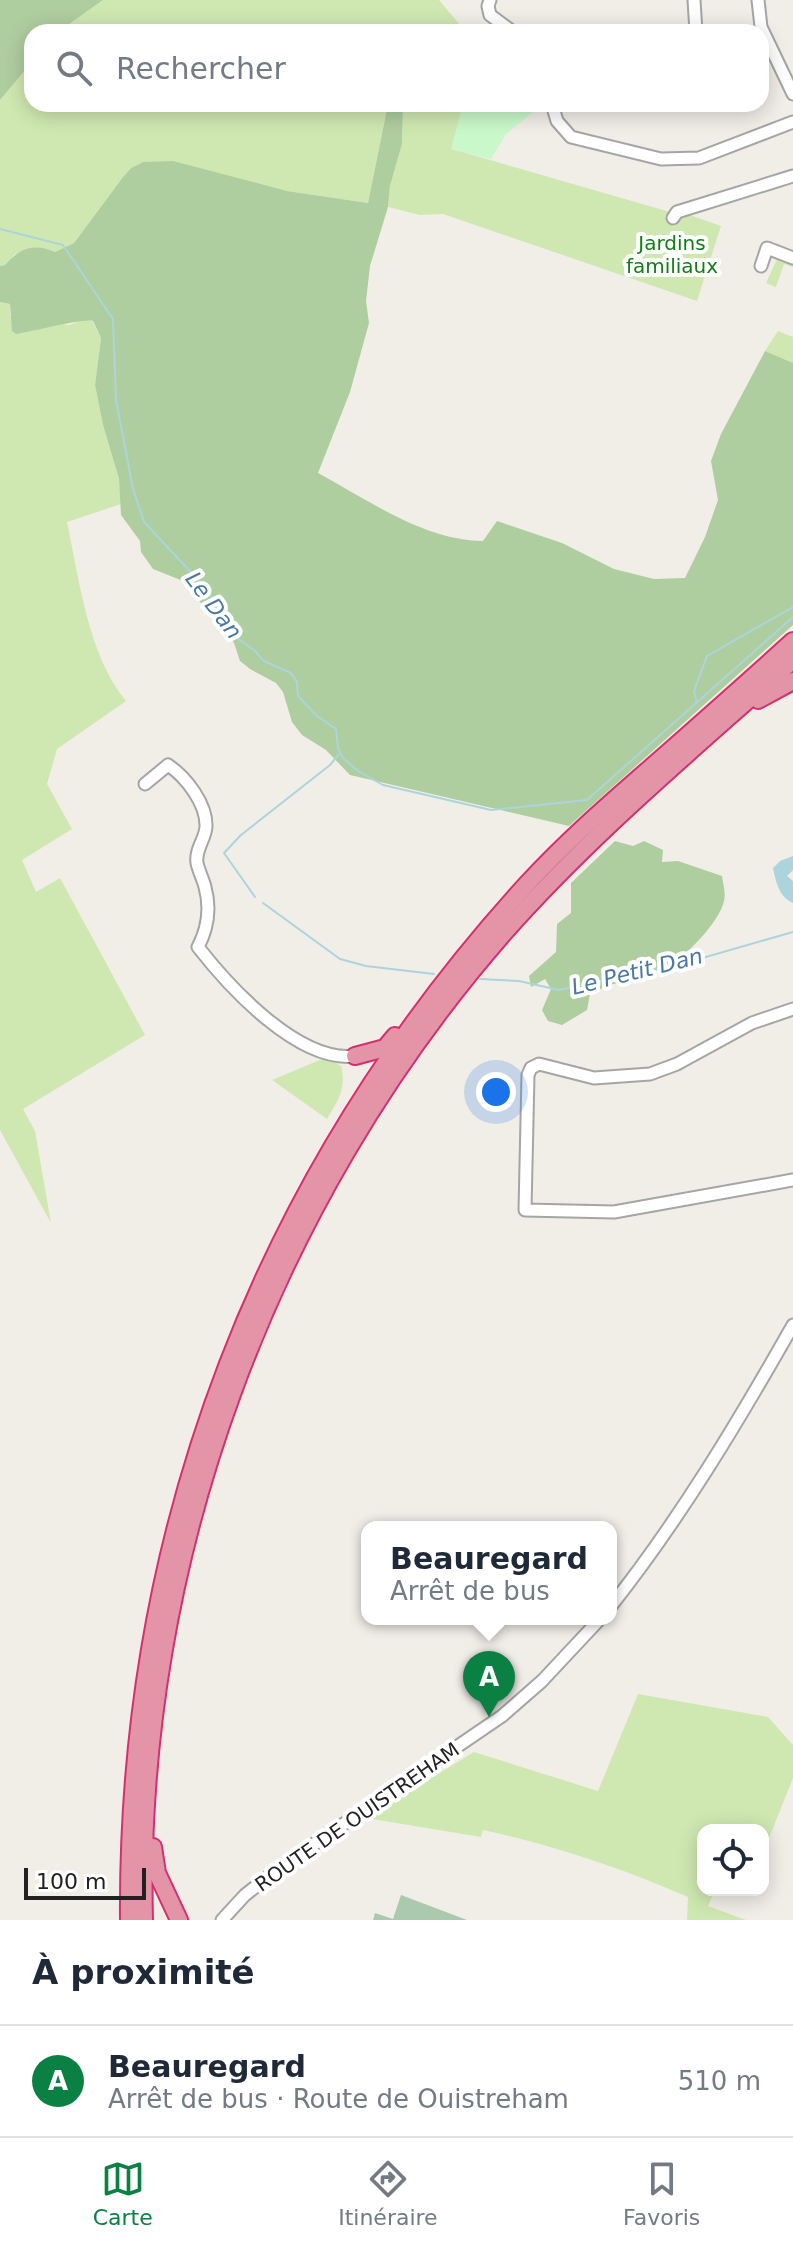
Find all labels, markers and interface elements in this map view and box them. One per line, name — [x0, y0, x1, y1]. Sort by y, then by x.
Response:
search box — [24, 24, 769, 112]
icon: search — [52, 46, 96, 90]
text: Rechercher — [116, 51, 286, 86]
park label: Jardins familiaux — [626, 231, 718, 278]
water label: Le Dan — [180, 567, 247, 644]
water label: Le Petit Dan — [569, 943, 705, 1000]
your location — [476, 1072, 516, 1112]
popup — [361, 1521, 617, 1625]
text: Beauregard — [390, 1541, 588, 1576]
text: Arrêt de bus — [390, 1576, 550, 1606]
pin: A — [463, 1651, 515, 1717]
street label: ROUTE DE OUISTREHAM — [250, 1737, 464, 1897]
map controls — [697, 1824, 769, 1896]
button: locate — [697, 1824, 769, 1896]
scale bar — [24, 1864, 146, 1900]
text: 100 m — [36, 1869, 106, 1894]
text: À proximité — [32, 1952, 255, 1992]
text: Beauregard — [108, 2049, 306, 2084]
text: A — [48, 2066, 68, 2096]
text: 510 m — [678, 2066, 761, 2096]
text: Arrêt de bus · Route de Ouistreham — [108, 2084, 569, 2114]
tab: Carte — [93, 2157, 153, 2230]
tab: Itinéraire — [338, 2157, 438, 2230]
tab: Favoris — [623, 2157, 700, 2230]

